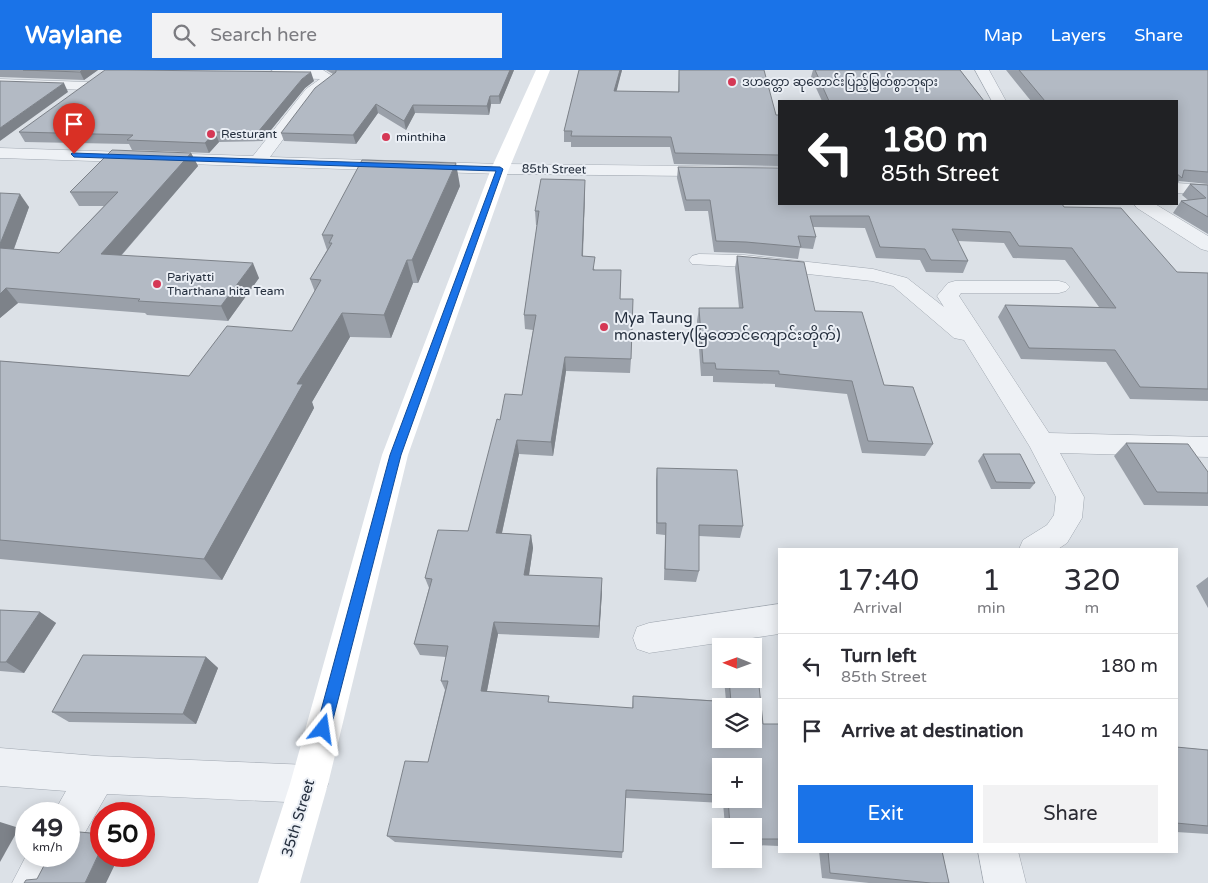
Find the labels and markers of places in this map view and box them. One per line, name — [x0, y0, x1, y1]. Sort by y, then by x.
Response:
place label: ဒဟတ္တော ဆုတောင်းပြည့်မြတ်စွာဘုရား — [742, 73, 938, 92]
marker: ဒဟတ္တော ဆုတောင်းပြည့်မြတ်စွာဘုရား — [726, 76, 738, 88]
pin — [53, 103, 95, 154]
place label: Resturant — [221, 127, 277, 141]
marker: Resturant — [205, 128, 217, 140]
place label: minthiha — [396, 130, 446, 144]
marker: minthiha — [380, 131, 392, 143]
place label: Pariyatti Tharthana hita Team — [167, 270, 285, 298]
marker: Pariyatti Tharthana hita Team — [151, 278, 163, 290]
place label: Mya Taung monastery(မြတောင်ကျောင်းတိုက်) — [614, 309, 841, 347]
marker: Mya Taung monastery(မြတောင်ကျောင်းတိုက်) — [598, 321, 610, 333]

